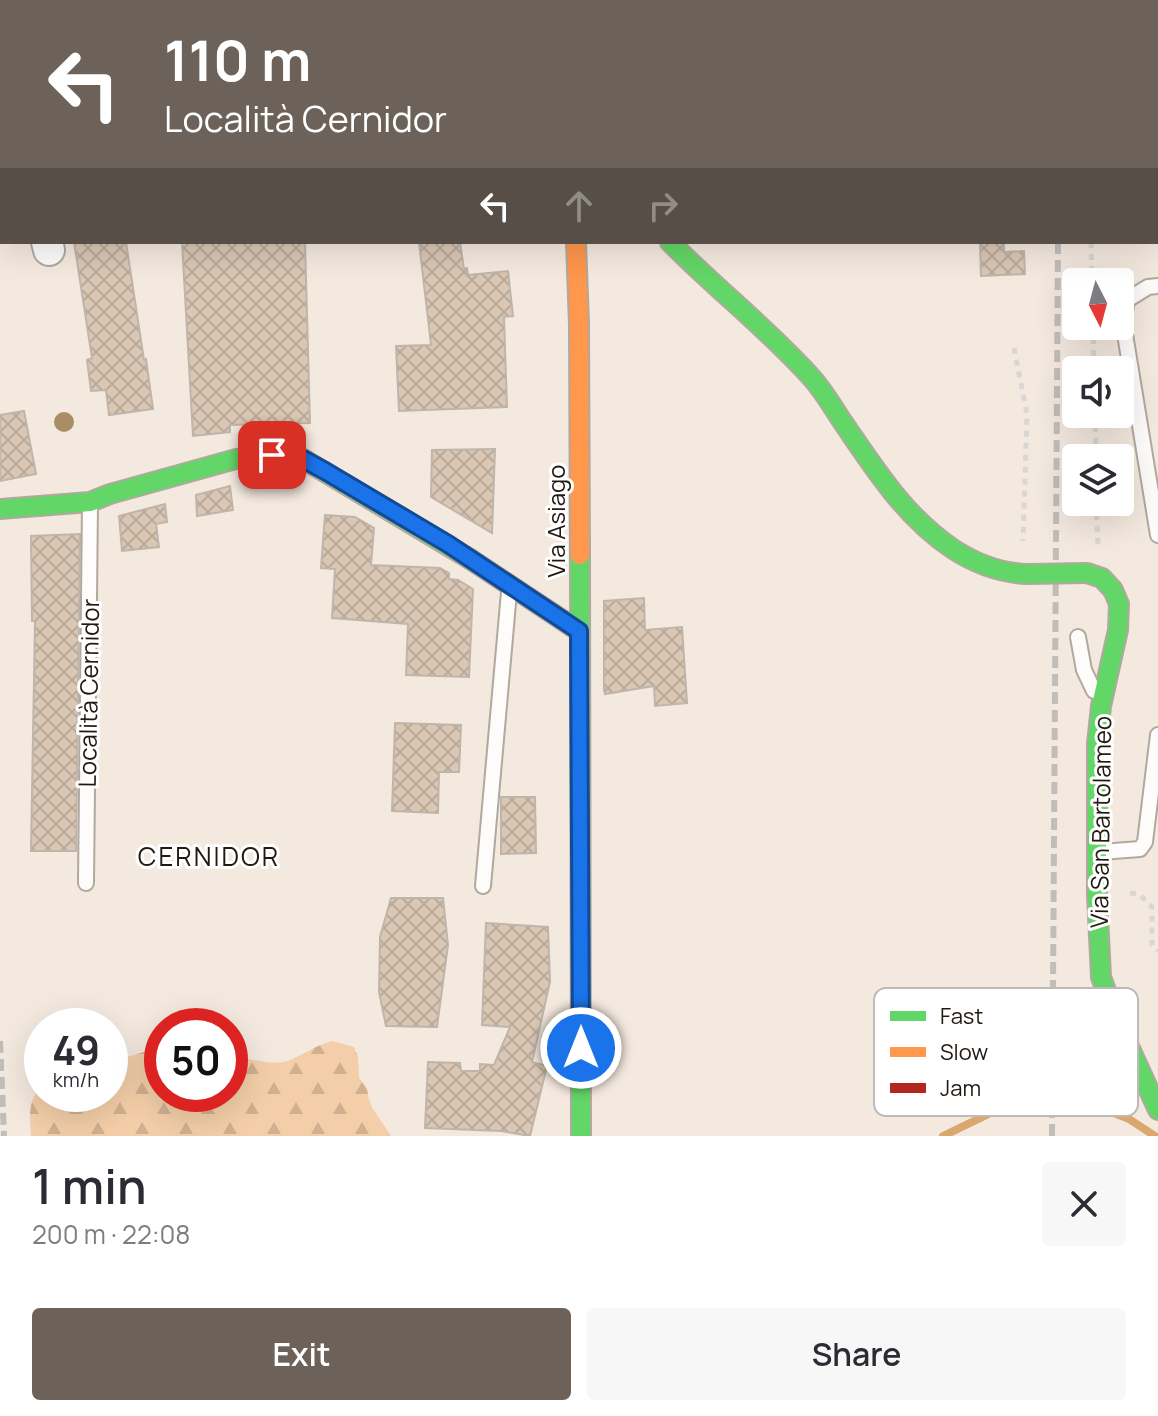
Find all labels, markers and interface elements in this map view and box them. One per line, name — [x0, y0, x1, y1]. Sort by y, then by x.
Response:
text: 110 m — [164, 21, 311, 98]
icon: left — [32, 32, 136, 136]
text: Località Cernidor — [164, 94, 447, 143]
icon: left — [473, 184, 517, 228]
icon: ahead — [557, 184, 601, 228]
icon: right — [641, 184, 685, 228]
north arrow — [1062, 268, 1134, 340]
map controls — [1062, 268, 1134, 516]
button: sound — [1062, 356, 1134, 428]
pin — [238, 421, 306, 489]
icon: arrive — [250, 433, 294, 477]
button: layers — [1062, 444, 1134, 516]
street label: Via Asiago — [539, 465, 572, 577]
street label: Località Cernidor — [70, 598, 106, 788]
street label: Via San Bartolameo — [1082, 716, 1118, 928]
district label: CERNIDOR — [138, 838, 280, 874]
legend — [874, 988, 1138, 1116]
text: Fast — [940, 1001, 983, 1031]
position arrow — [539, 1006, 623, 1090]
speed limit sign: 50 — [144, 1008, 248, 1112]
text: 49 — [52, 1022, 100, 1077]
text: Slow — [940, 1037, 988, 1067]
text: km/h — [53, 1066, 99, 1093]
text: Jam — [940, 1073, 981, 1103]
text: 1 min — [32, 1153, 146, 1218]
button: close — [1042, 1162, 1126, 1246]
text: 200 m · 22:08 — [32, 1216, 190, 1252]
button: Exit — [32, 1308, 571, 1400]
button: Share — [587, 1308, 1126, 1400]

